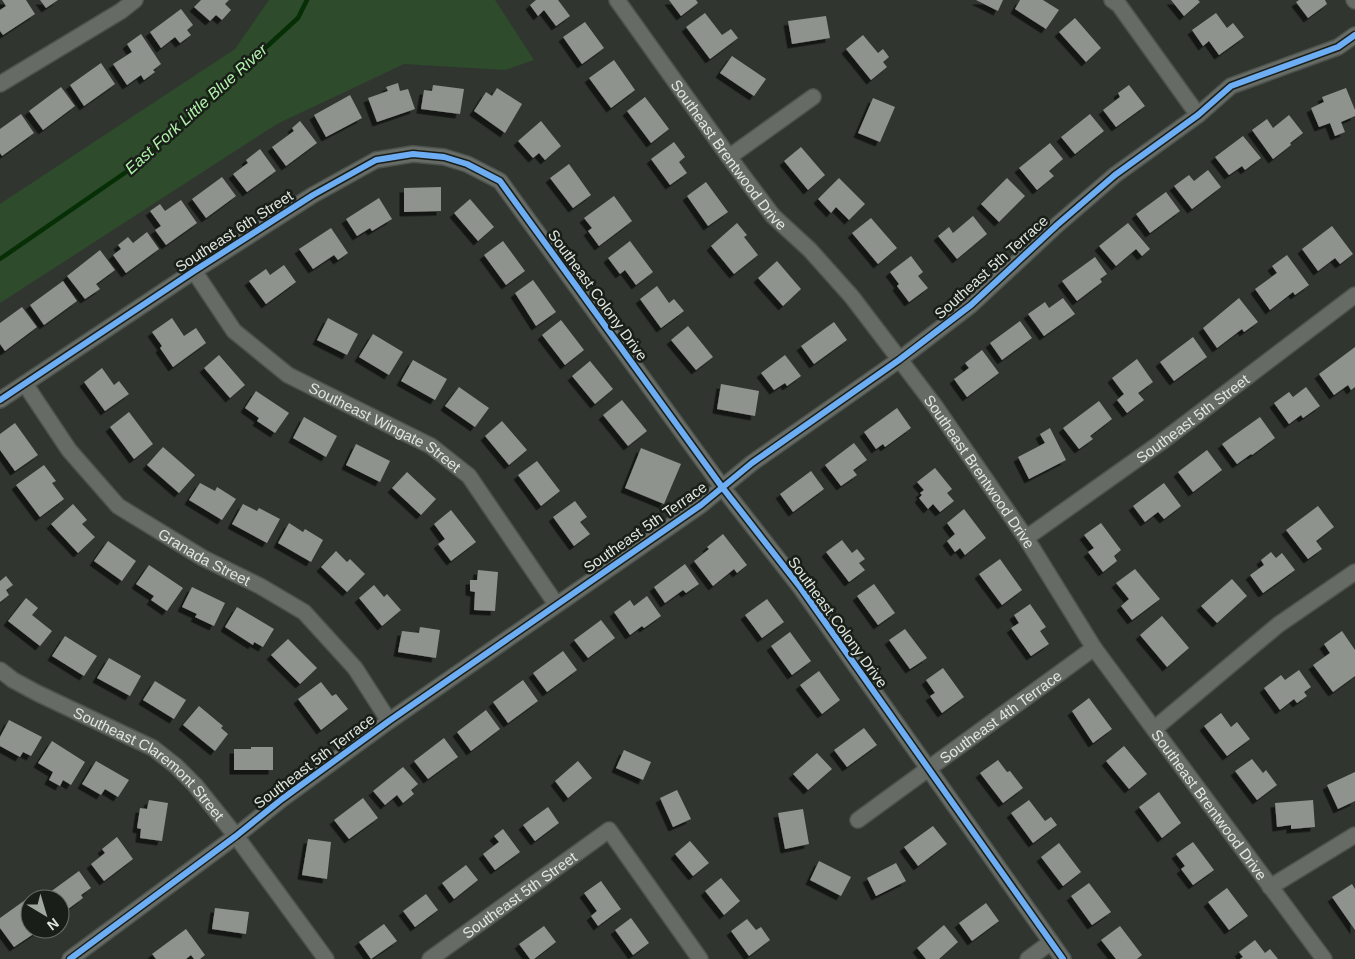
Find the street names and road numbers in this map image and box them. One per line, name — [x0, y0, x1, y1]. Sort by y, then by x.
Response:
street label: Southeast Brentwood Drive — [668, 76, 790, 233]
street label: Southeast 6th Street — [172, 186, 297, 275]
street label: Southeast 5th Terrace — [931, 212, 1051, 322]
street label: Southeast Colony Drive — [545, 226, 651, 364]
street label: Southeast 5th Street — [1133, 370, 1253, 466]
street label: Southeast Wingate Street — [306, 378, 465, 476]
street label: Southeast Brentwood Drive — [921, 391, 1039, 551]
street label: Southeast 5th Terrace — [580, 478, 710, 576]
street label: Granada Street — [155, 524, 254, 589]
street label: Southeast Colony Drive — [785, 553, 891, 691]
street label: Southeast 4th Terrace — [936, 666, 1064, 766]
street label: Southeast Claremont Street — [71, 703, 229, 824]
street label: Southeast 5th Terrace — [250, 710, 378, 812]
street label: Southeast Brentwood Drive — [1149, 726, 1271, 883]
street label: Southeast 5th Street — [459, 847, 580, 942]

